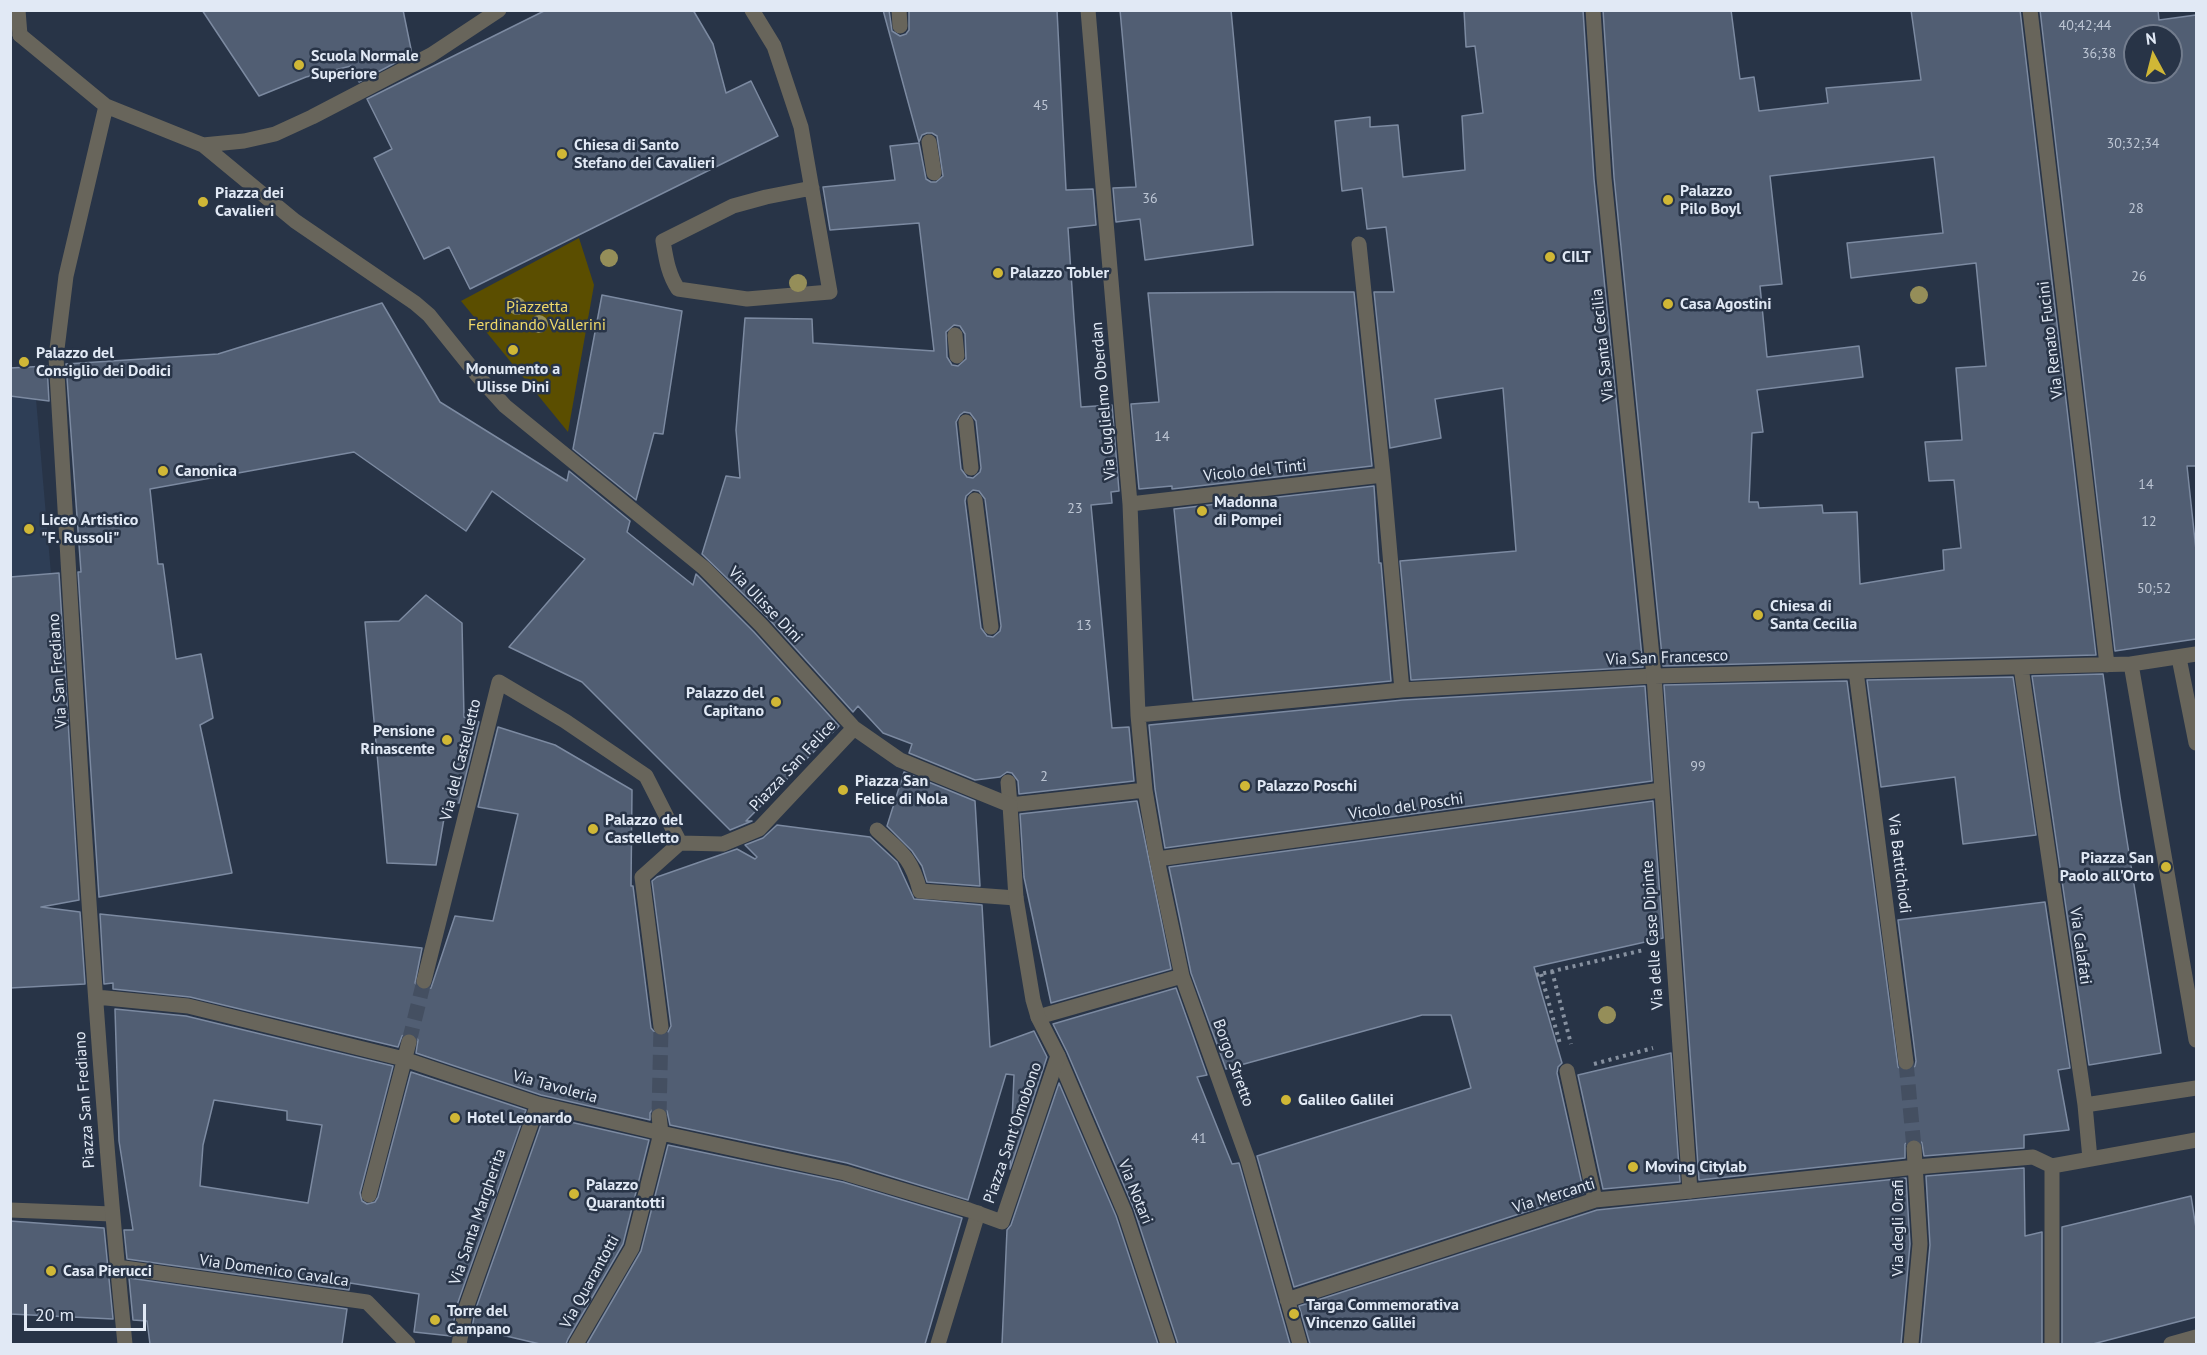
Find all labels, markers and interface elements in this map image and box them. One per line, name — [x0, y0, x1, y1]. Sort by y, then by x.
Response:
house number: 40;42;44 — [2059, 18, 2111, 34]
north arrow — [2123, 24, 2183, 84]
text: N — [2145, 28, 2157, 49]
place label: Scuola Normale Superiore — [311, 46, 419, 84]
house number: 36;38 — [2082, 46, 2116, 62]
marker: Scuola Normale Superiore — [292, 58, 306, 72]
house number: 45 — [1033, 98, 1049, 114]
place label: Chiesa di Santo Stefano dei Cavalieri — [574, 135, 715, 173]
house number: 30;32;34 — [2107, 136, 2159, 152]
marker: Chiesa di Santo Stefano dei Cavalieri — [555, 147, 569, 161]
place label: Palazzo Pilo Boyl — [1680, 181, 1741, 219]
place label: Piazza dei Cavalieri — [215, 183, 284, 221]
house number: 36 — [1142, 191, 1158, 207]
marker: Palazzo Pilo Boyl — [1661, 193, 1675, 207]
marker: Piazza dei Cavalieri — [196, 195, 210, 209]
house number: 28 — [2128, 201, 2144, 217]
place label: CILT — [1562, 247, 1591, 267]
marker: CILT — [1543, 250, 1557, 264]
place label: Palazzo Tobler — [1010, 263, 1109, 283]
marker: Palazzo Tobler — [991, 266, 1005, 280]
house number: 26 — [2131, 269, 2147, 285]
street label: Via Renato Fucini — [2034, 280, 2068, 400]
street label: Via Santa Cecilia — [1588, 288, 1618, 402]
place label: Casa Agostini — [1680, 294, 1772, 314]
park label: Piazzetta Ferdinando Vallerini — [468, 297, 606, 335]
marker: Casa Agostini — [1661, 297, 1675, 311]
street label: Via Guglielmo Oberdan — [1088, 321, 1120, 481]
place label: Palazzo del Consiglio dei Dodici — [36, 343, 171, 381]
marker: Monumento a Ulisse Dini — [506, 343, 520, 357]
marker: Palazzo del Consiglio dei Dodici — [17, 355, 31, 369]
place label: Monumento a Ulisse Dini — [466, 359, 560, 397]
house number: 14 — [1154, 429, 1170, 445]
street label: Vicolo del Tinti — [1202, 456, 1308, 486]
place label: Canonica — [175, 461, 237, 481]
marker: Canonica — [156, 464, 170, 478]
house number: 14 — [2138, 477, 2154, 493]
place label: Madonna di Pompei — [1214, 492, 1282, 530]
house number: 23 — [1067, 501, 1083, 517]
marker: Madonna di Pompei — [1195, 504, 1209, 518]
place label: Liceo Artistico "F. Russoli" — [41, 510, 138, 548]
house number: 12 — [2141, 514, 2157, 530]
marker: Liceo Artistico "F. Russoli" — [22, 522, 36, 536]
street label: Via Ulisse Dini — [724, 563, 806, 647]
house number: 50;52 — [2137, 581, 2171, 597]
place label: Chiesa di Santa Cecilia — [1770, 596, 1857, 634]
marker: Chiesa di Santa Cecilia — [1751, 608, 1765, 622]
street label: Via San Frediano — [44, 613, 72, 729]
house number: 13 — [1076, 618, 1092, 634]
street label: Via San Francesco — [1605, 646, 1729, 670]
place label: Palazzo del Capitano — [686, 683, 764, 721]
marker: Palazzo del Capitano — [769, 695, 783, 709]
street label: Via del Castelletto — [437, 697, 485, 823]
street label: Piazza San Felice — [746, 716, 840, 816]
place label: Pensione Rinascente — [361, 721, 435, 759]
marker: Pensione Rinascente — [440, 733, 454, 747]
house number: 99 — [1690, 759, 1706, 775]
house number: 2 — [1040, 769, 1048, 785]
place label: Piazza San Felice di Nola — [855, 771, 948, 809]
place label: Palazzo Poschi — [1257, 776, 1357, 796]
marker: Palazzo Poschi — [1238, 779, 1252, 793]
marker: Piazza San Felice di Nola — [836, 783, 850, 797]
street label: Vicolo del Poschi — [1347, 789, 1465, 825]
place label: Palazzo del Castelletto — [605, 810, 683, 848]
street label: Via Battichiodi — [1883, 813, 1915, 915]
marker: Palazzo del Castelletto — [586, 822, 600, 836]
place label: Piazza San Paolo all'Orto — [2060, 848, 2154, 886]
street label: Via delle Case Dipinte — [1638, 860, 1668, 1010]
marker: Piazza San Paolo all'Orto — [2159, 860, 2173, 874]
street label: Via Calafati — [2065, 906, 2095, 986]
street label: Borgo Stretto — [1208, 1017, 1258, 1109]
street label: Piazza San Frediano — [71, 1031, 99, 1169]
street label: Piazza Sant'Omobono — [980, 1060, 1046, 1206]
street label: Via Tavoleria — [510, 1066, 600, 1108]
place label: Galileo Galilei — [1298, 1090, 1394, 1110]
marker: Galileo Galilei — [1279, 1093, 1293, 1107]
place label: Hotel Leonardo — [467, 1108, 572, 1128]
marker: Hotel Leonardo — [448, 1111, 462, 1125]
house number: 41 — [1191, 1131, 1207, 1147]
street label: Via Santa Margherita — [446, 1146, 510, 1288]
street label: Via Notari — [1113, 1157, 1157, 1227]
place label: Moving Citylab — [1645, 1157, 1747, 1177]
marker: Moving Citylab — [1626, 1160, 1640, 1174]
street label: Via Mercanti — [1510, 1174, 1598, 1218]
place label: Palazzo Quarantotti — [586, 1175, 665, 1213]
street label: Via degli Orafi — [1888, 1180, 1908, 1276]
marker: Palazzo Quarantotti — [567, 1187, 581, 1201]
street label: Via Quarantotti — [556, 1232, 624, 1332]
street label: Via Domenico Cavalca — [198, 1251, 350, 1291]
place label: Casa Pierucci — [63, 1261, 152, 1281]
marker: Casa Pierucci — [44, 1264, 58, 1278]
scale bar — [27, 1292, 148, 1330]
place label: Targa Commemorativa Vincenzo Galilei — [1306, 1295, 1459, 1333]
place label: Torre del Campano — [447, 1301, 510, 1339]
text: 20 m — [35, 1303, 74, 1326]
marker: Targa Commemorativa Vincenzo Galilei — [1287, 1307, 1301, 1321]
marker: Torre del Campano — [428, 1313, 442, 1327]

